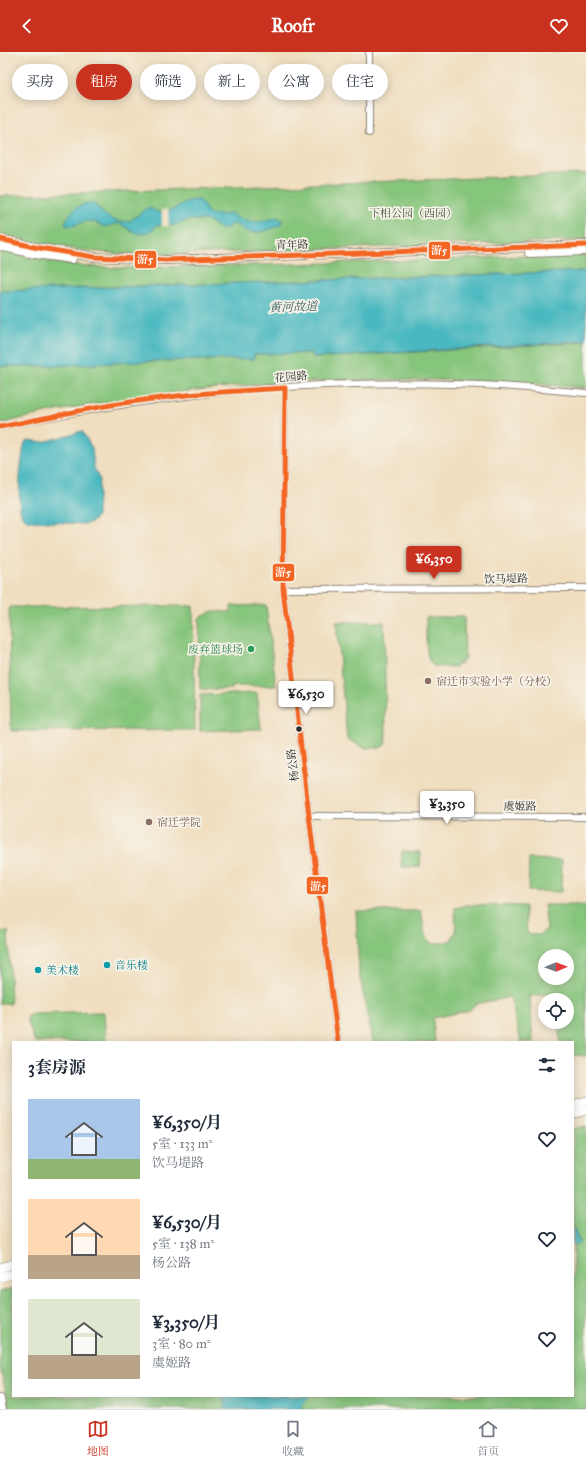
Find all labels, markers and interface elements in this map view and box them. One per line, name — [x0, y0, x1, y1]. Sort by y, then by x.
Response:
icon: back — [16, 15, 38, 37]
text: Roofr — [271, 15, 315, 37]
icon: heart — [548, 15, 570, 37]
chip: 买房 — [12, 64, 68, 100]
chip: 租房 — [76, 64, 132, 100]
chip: 筛选 — [140, 64, 196, 100]
chip: 新上 — [204, 64, 260, 100]
chip: 公寓 — [268, 64, 324, 100]
chip: 住宅 — [332, 64, 388, 100]
park label: 下相公园（西园） — [369, 207, 457, 220]
street label: 青年路 — [275, 238, 309, 252]
line badge: 游5 — [428, 241, 451, 260]
text: 游5 — [431, 244, 448, 257]
line badge: 游5 — [134, 250, 157, 269]
text: 游5 — [137, 253, 154, 266]
water label: 黄河故道 — [269, 299, 319, 315]
street label: 花园路 — [274, 369, 308, 385]
pin: ¥6,350 — [401, 546, 467, 580]
text: ¥6,350 — [415, 551, 453, 567]
line badge: 游5 — [272, 563, 295, 582]
text: 游5 — [275, 566, 292, 579]
street label: 饮马堤路 — [484, 572, 528, 586]
place label: 废弃篮球场 — [188, 643, 243, 656]
marker: 废弃篮球场 — [246, 644, 256, 654]
place label: 宿迁市实验小学（分校） — [436, 675, 557, 688]
marker: 宿迁市实验小学（分校） — [423, 676, 433, 686]
pin: ¥6,530 — [273, 681, 339, 715]
text: ¥6,530 — [287, 686, 325, 702]
unlabelled marker — [294, 724, 304, 734]
street label: 杨公路 — [285, 748, 301, 782]
pin: ¥3,350 — [414, 791, 480, 825]
text: ¥3,350 — [429, 796, 465, 812]
street label: 虞姬路 — [504, 800, 537, 813]
place label: 宿迁学院 — [157, 816, 201, 829]
marker: 宿迁学院 — [144, 817, 154, 827]
line badge: 游5 — [306, 876, 329, 895]
text: 游5 — [310, 880, 327, 893]
north arrow — [538, 949, 574, 985]
map controls — [538, 949, 574, 1029]
place label: 音乐楼 — [115, 959, 148, 972]
marker: 音乐楼 — [102, 960, 112, 970]
place label: 美术楼 — [46, 964, 79, 977]
marker: 美术楼 — [33, 965, 43, 975]
button: locate — [538, 993, 574, 1029]
icon: filters — [536, 1054, 558, 1076]
text: 3套房源 — [28, 1057, 86, 1078]
text: ¥6,350/月 — [152, 1112, 222, 1133]
icon: home — [60, 1115, 108, 1163]
icon: heart — [536, 1128, 558, 1150]
text: 5室 · 133 m² — [152, 1136, 213, 1152]
text: 饮马堤路 — [152, 1155, 204, 1171]
text: ¥6,530/月 — [152, 1212, 222, 1233]
icon: home — [60, 1215, 108, 1263]
icon: heart — [536, 1228, 558, 1250]
text: 5室 · 138 m² — [152, 1236, 214, 1252]
text: 杨公路 — [152, 1255, 191, 1271]
text: ¥3,350/月 — [152, 1312, 221, 1333]
icon: home — [60, 1315, 108, 1363]
icon: heart — [536, 1328, 558, 1350]
text: 3室 · 80 m² — [152, 1336, 211, 1352]
text: 虞姬路 — [152, 1355, 191, 1371]
tab: 地图 — [87, 1418, 109, 1458]
tab: 收藏 — [282, 1418, 304, 1458]
tab: 首页 — [477, 1418, 499, 1458]

